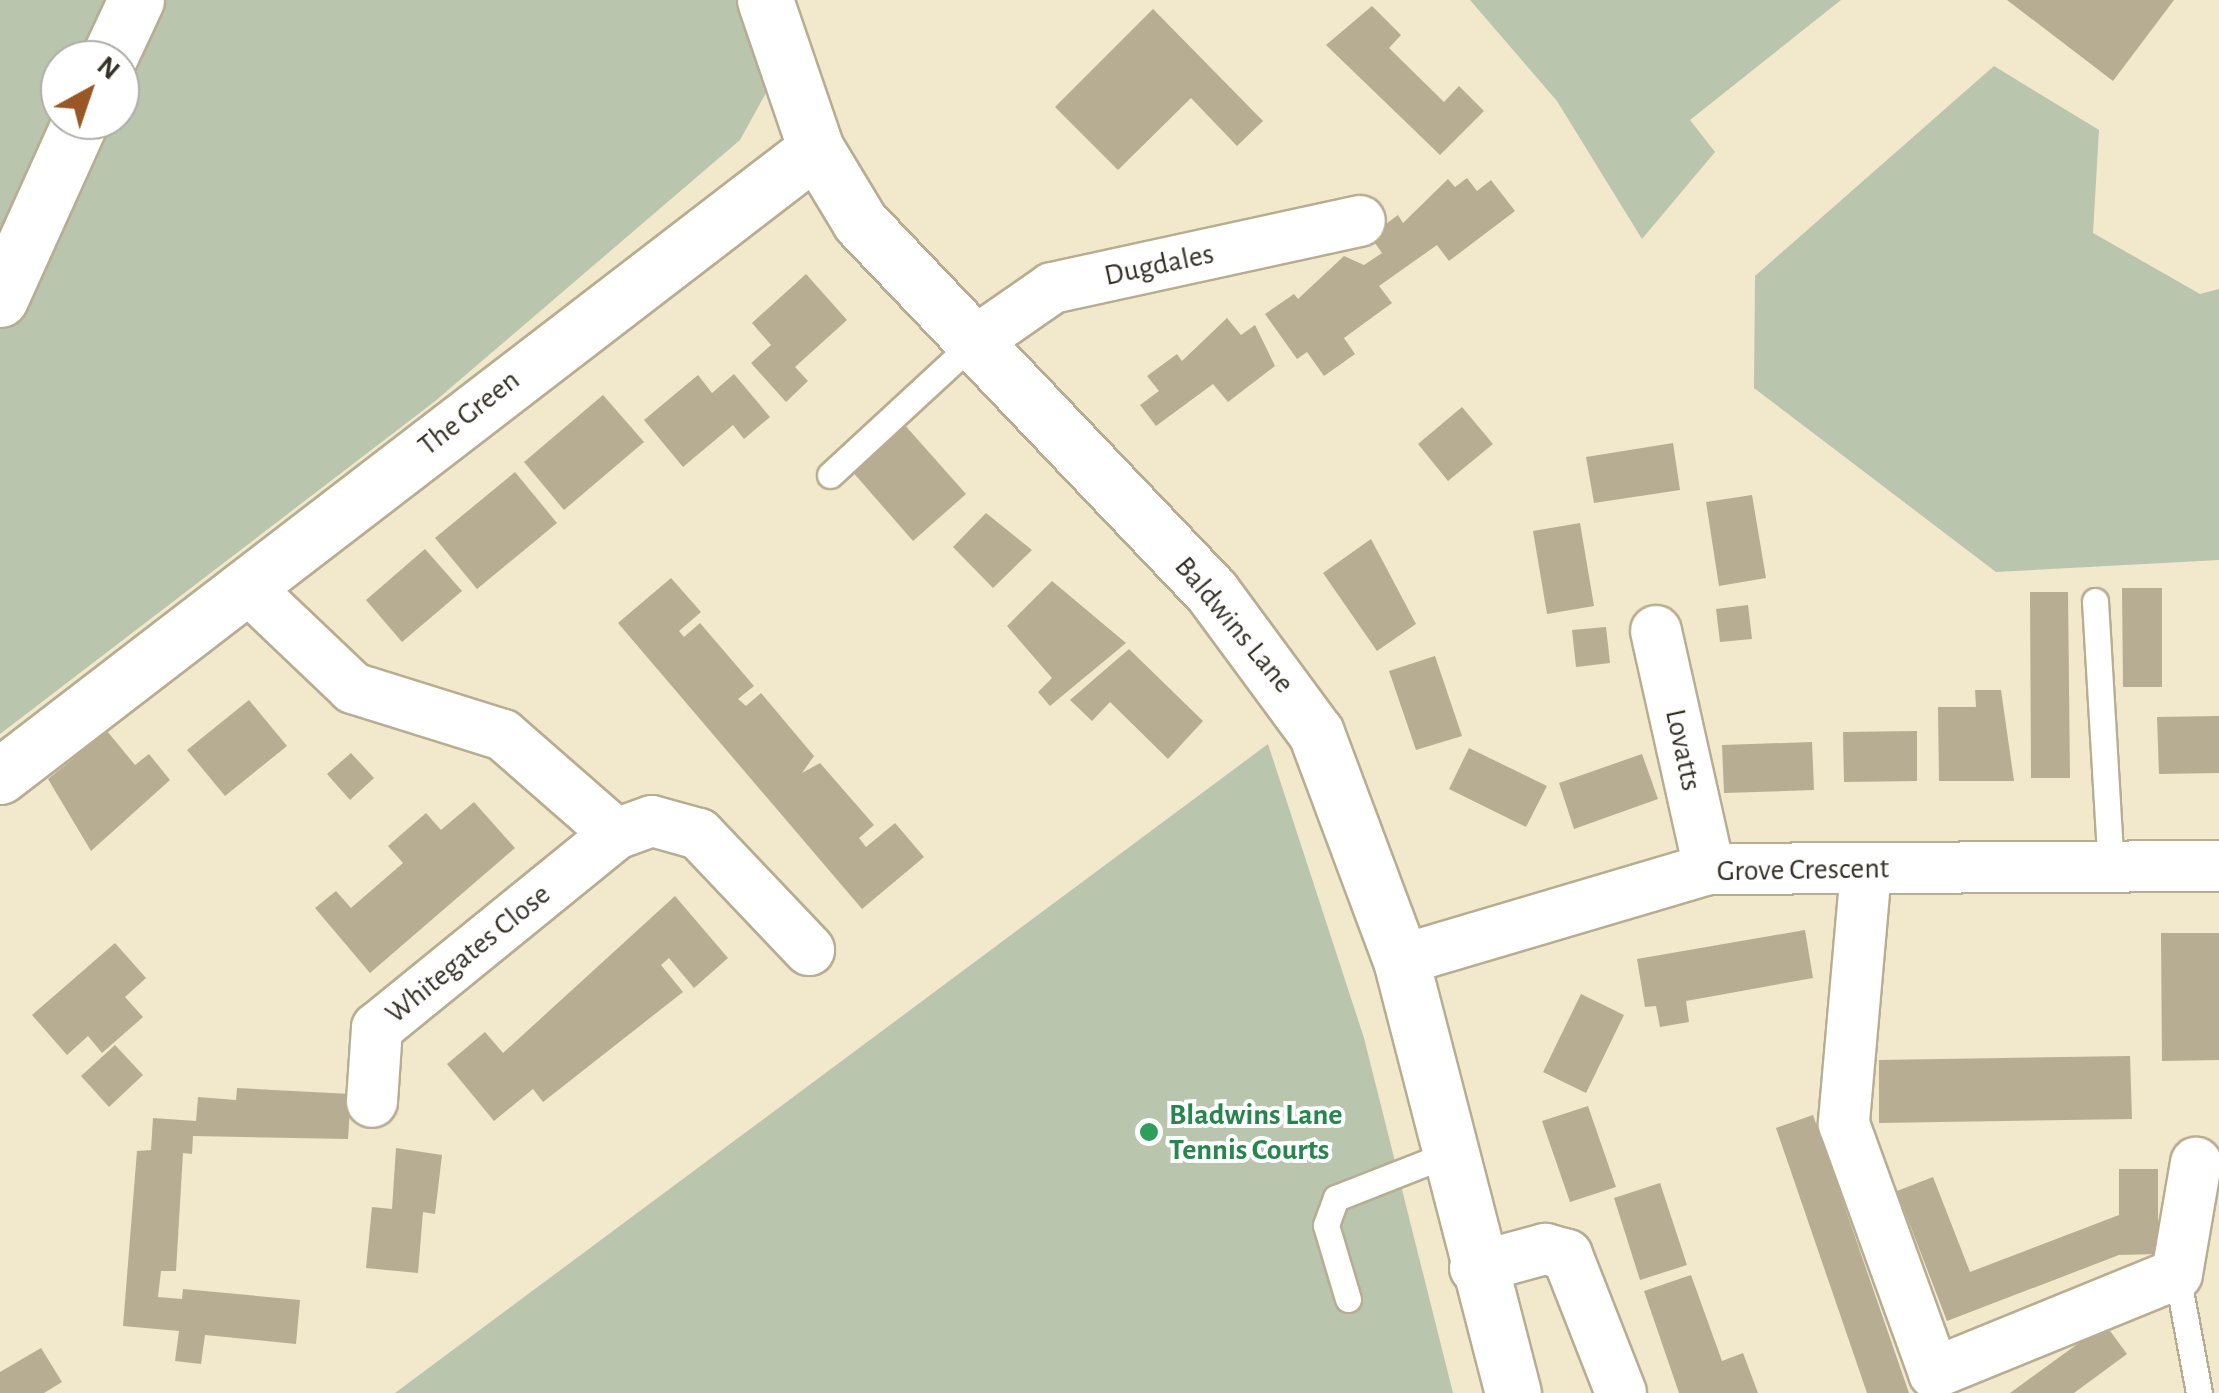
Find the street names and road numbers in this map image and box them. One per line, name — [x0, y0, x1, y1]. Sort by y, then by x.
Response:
street label: Dugdales — [1101, 236, 1217, 294]
street label: The Green — [411, 362, 527, 464]
street label: Baldwins Lane — [1166, 549, 1302, 701]
street label: Lovatts — [1657, 706, 1709, 794]
street label: Grove Crescent — [1716, 850, 1890, 890]
street label: Whitegates Close — [378, 877, 558, 1031]

